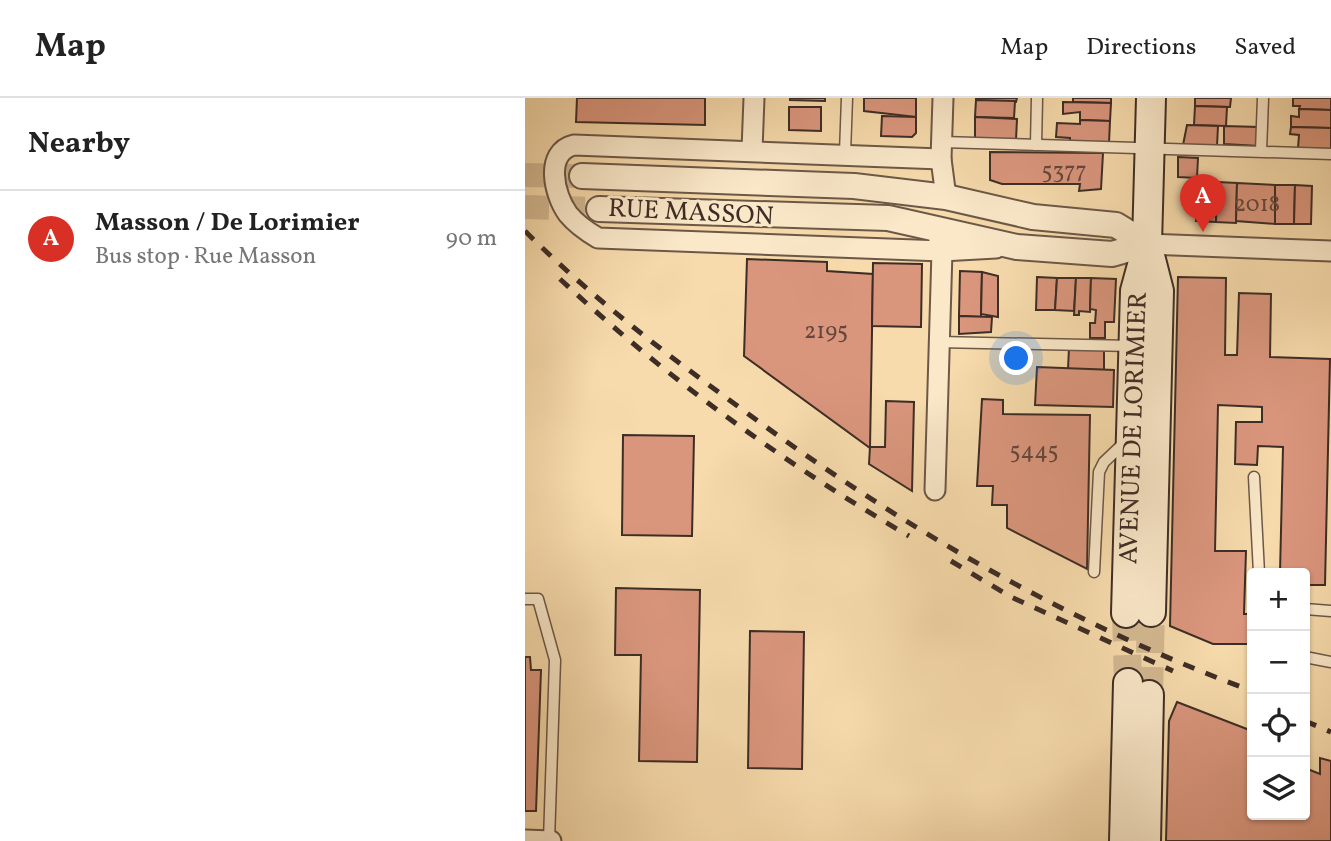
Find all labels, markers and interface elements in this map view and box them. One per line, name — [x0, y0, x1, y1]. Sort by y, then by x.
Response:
text: Map — [35, 25, 106, 71]
text: Map — [1000, 31, 1048, 65]
text: Directions — [1086, 31, 1196, 65]
text: Saved — [1234, 31, 1296, 65]
text: Nearby — [28, 123, 130, 165]
house number: 5377 — [1041, 156, 1087, 188]
pin: A — [1180, 174, 1226, 232]
house number: 2018 — [1234, 189, 1280, 221]
street label: RUE MASSON — [607, 191, 775, 235]
text: Masson / De Lorimier — [95, 205, 360, 241]
text: A — [43, 223, 59, 255]
text: 90 m — [446, 223, 497, 255]
text: Bus stop · Rue Masson — [95, 241, 316, 273]
street label: AVENUE DE LORIMIER — [1111, 291, 1157, 565]
house number: 2195 — [804, 316, 848, 348]
your location — [999, 341, 1033, 375]
house number: 5445 — [1010, 436, 1058, 468]
map controls — [1247, 568, 1310, 820]
button: + — [1247, 568, 1310, 631]
button: − — [1247, 631, 1310, 694]
button: locate — [1247, 694, 1310, 757]
button: layers — [1247, 757, 1310, 820]

